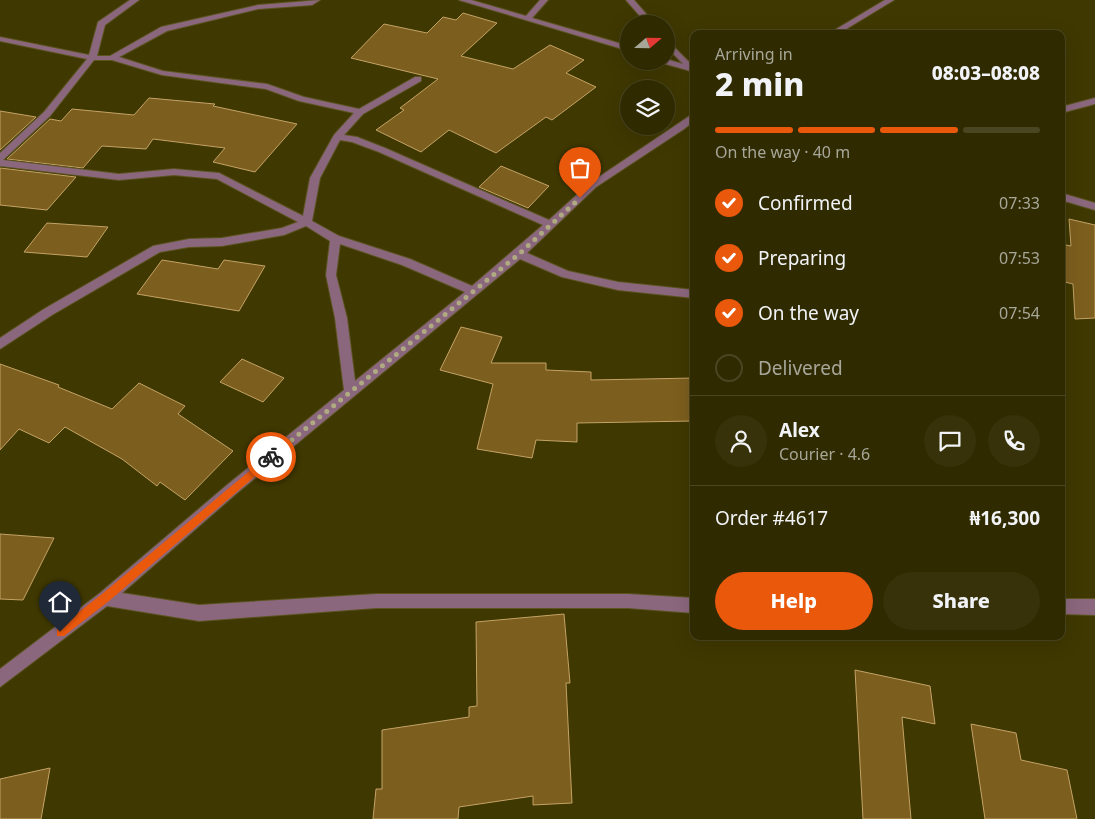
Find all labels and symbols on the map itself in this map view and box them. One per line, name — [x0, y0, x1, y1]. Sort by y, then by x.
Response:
north arrow — [620, 15, 675, 70]
pin — [559, 147, 601, 198]
courier — [246, 432, 296, 482]
pin — [39, 581, 81, 632]

